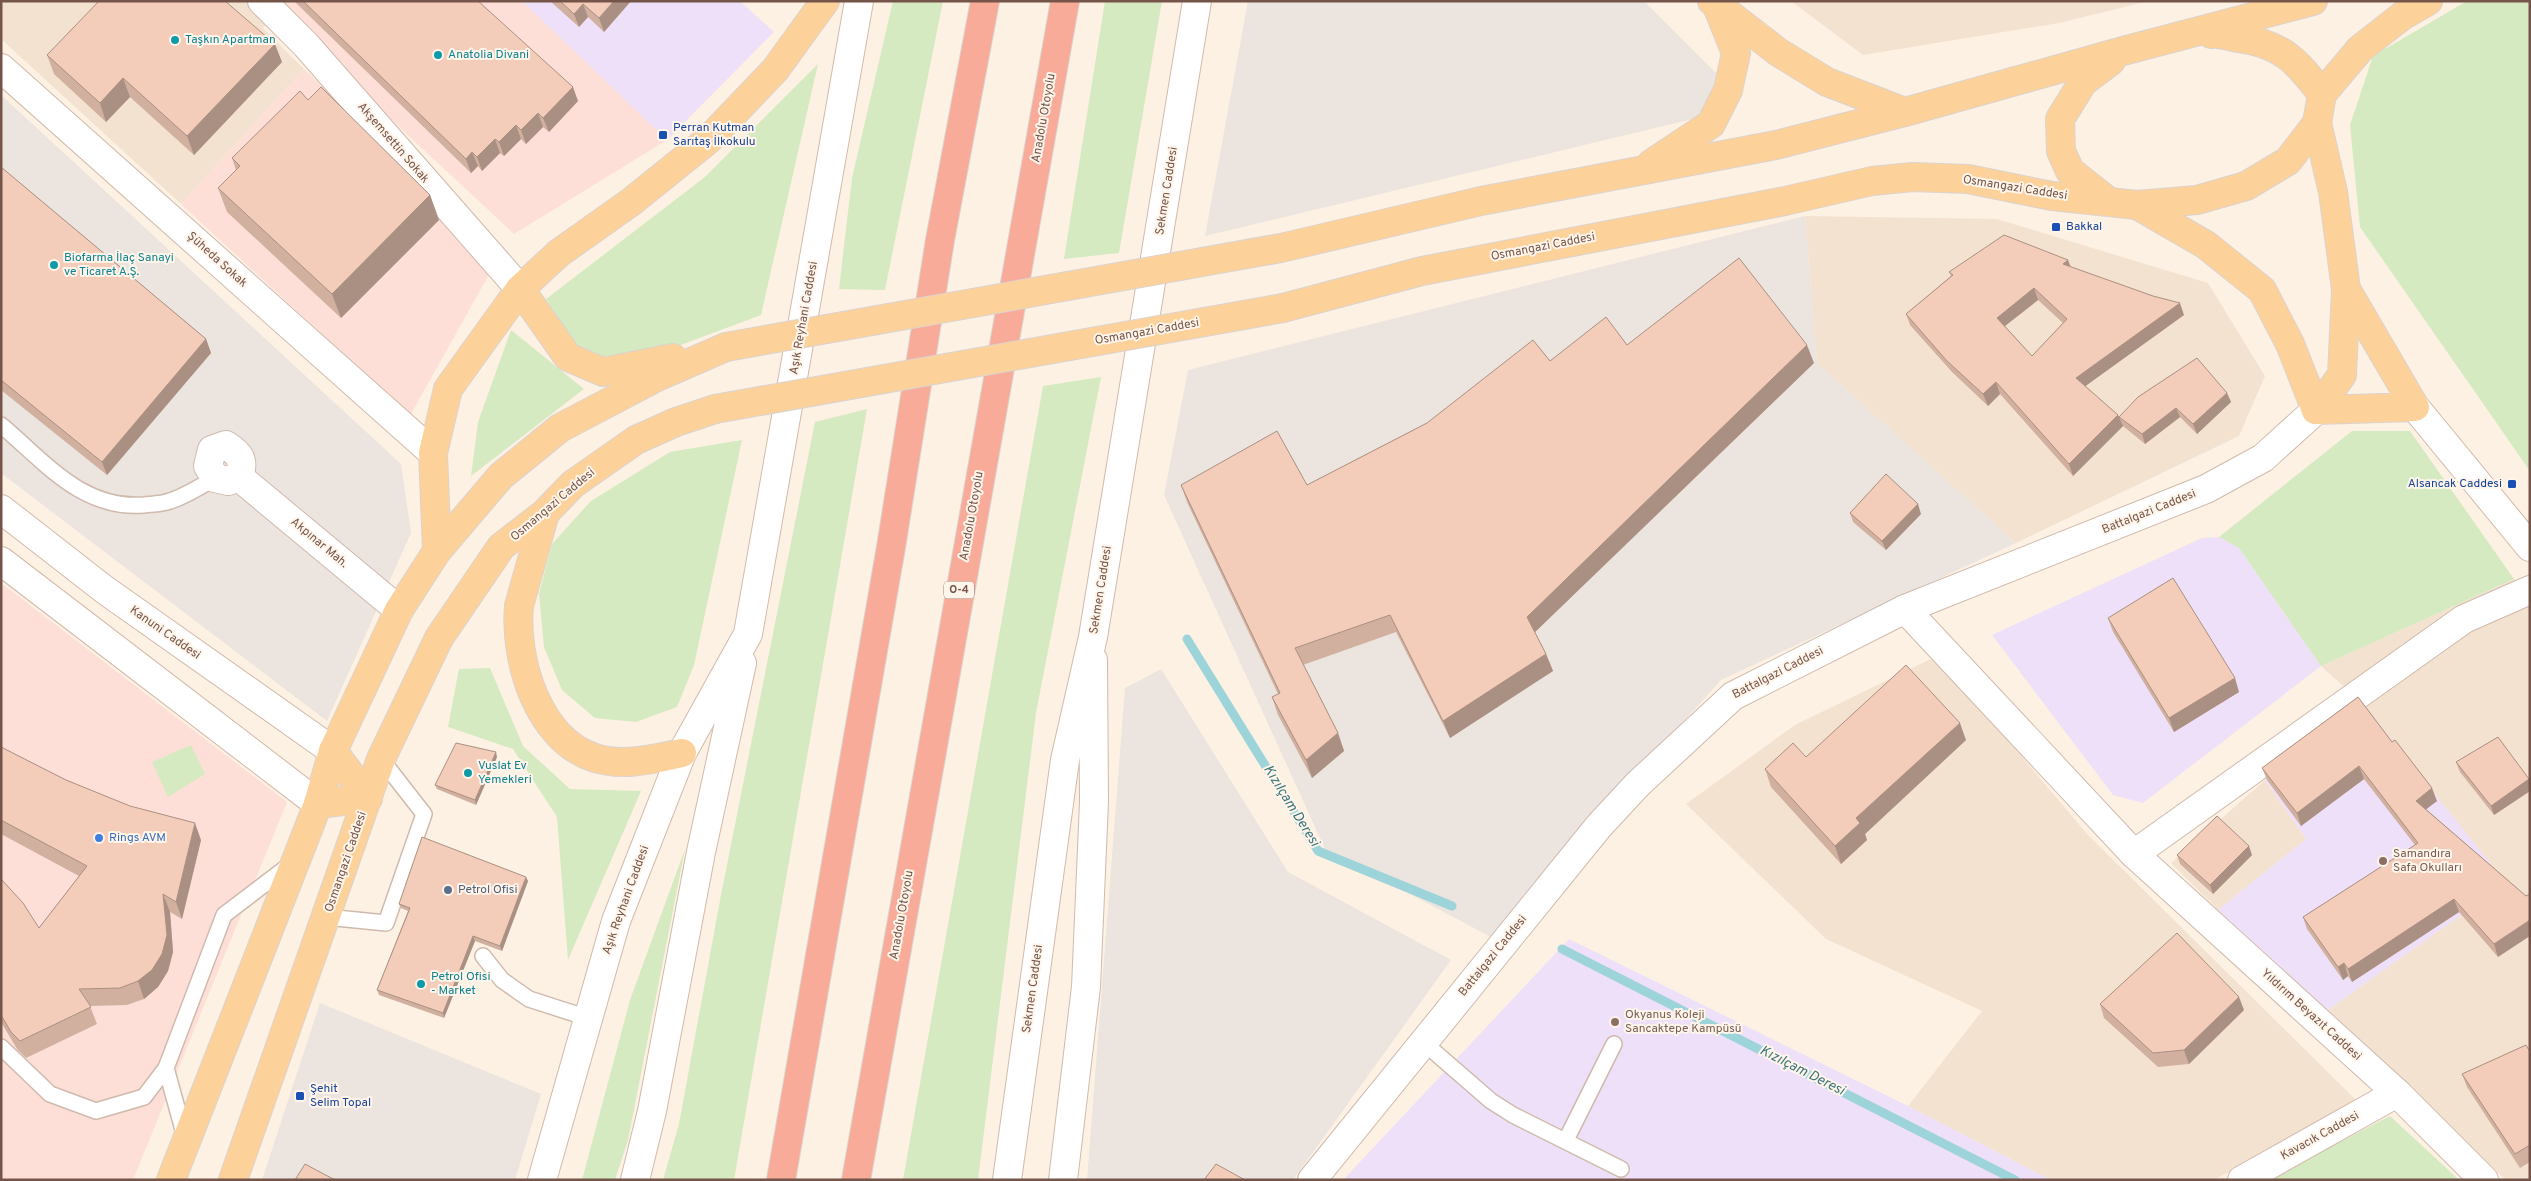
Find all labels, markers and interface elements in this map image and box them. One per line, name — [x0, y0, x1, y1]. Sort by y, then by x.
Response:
place label: Taşkın Apartman — [185, 32, 276, 48]
marker: Taşkın Apartman — [169, 34, 181, 46]
place label: Anatolia Divani — [448, 47, 529, 63]
marker: Anatolia Divani — [432, 49, 444, 61]
street label: Anadolu Otoyolu — [1028, 72, 1060, 164]
street label: Akşemsettin Sokak — [353, 99, 433, 187]
place label: Perran Kutman Sarıtaş İlkokulu — [673, 120, 756, 150]
marker: Perran Kutman Sarıtaş İlkokulu — [657, 129, 669, 141]
street label: Sekmen Caddesi — [1152, 146, 1182, 236]
street label: Osmangazi Caddesi — [1962, 172, 2068, 204]
place label: Bakkal — [2066, 219, 2102, 235]
marker: Bakkal — [2050, 221, 2062, 233]
street label: Şüheda Sokak — [183, 229, 251, 291]
street label: Osmangazi Caddesi — [1490, 229, 1596, 265]
place label: Biofarma İlaç Sanayi ve Ticaret A.Ş. — [64, 250, 174, 280]
marker: Biofarma İlaç Sanayi ve Ticaret A.Ş. — [48, 259, 60, 271]
street label: Aşık Reyhani Caddesi — [786, 260, 822, 376]
street label: Osmangazi Caddesi — [1094, 315, 1200, 349]
street label: Osmangazi Caddesi — [507, 465, 599, 545]
street label: Anadolu Otoyolu — [956, 470, 988, 562]
place label: Alsancak Caddesi — [2408, 476, 2502, 492]
marker: Alsancak Caddesi — [2506, 478, 2518, 490]
street label: Battalgazi Caddesi — [2100, 486, 2198, 538]
street label: Akpınar Mah. — [287, 514, 351, 572]
street label: Sekmen Caddesi — [1086, 545, 1116, 635]
road number: O-4 — [944, 582, 974, 598]
street label: Kanuni Caddesi — [126, 603, 204, 663]
street label: Battalgazi Caddesi — [1730, 643, 1826, 703]
place label: Vuslat Ev Yemekleri — [478, 758, 532, 788]
water label: Kızılçam Deresi — [1259, 762, 1324, 851]
marker: Vuslat Ev Yemekleri — [462, 767, 474, 779]
street label: Osmangazi Caddesi — [321, 809, 371, 915]
place label: Rings AVM — [109, 830, 166, 846]
marker: Rings AVM — [93, 832, 105, 844]
street label: Aşık Reyhani Caddesi — [599, 843, 653, 957]
place label: Samandıra Safa Okulları — [2393, 846, 2462, 876]
marker: Samandıra Safa Okulları — [2377, 855, 2389, 867]
street label: Anadolu Otoyolu — [886, 869, 918, 961]
place label: Petrol Ofisi — [458, 882, 518, 898]
marker: Petrol Ofisi — [442, 884, 454, 896]
street label: Battalgazi Caddesi — [1455, 912, 1531, 1000]
street label: Sekmen Caddesi — [1019, 944, 1047, 1034]
street label: Yıldırım Beyazıt Caddesi — [2257, 966, 2365, 1064]
place label: Petrol Ofisi - Market — [431, 969, 491, 999]
marker: Petrol Ofisi - Market — [415, 978, 427, 990]
place label: Okyanus Koleji Sancaktepe Kampüsü — [1625, 1007, 1742, 1037]
marker: Okyanus Koleji Sancaktepe Kampüsü — [1609, 1016, 1621, 1028]
water label: Kızılçam Deresi — [1757, 1042, 1849, 1100]
place label: Şehit Selim Topal — [310, 1081, 371, 1111]
marker: Şehit Selim Topal — [294, 1090, 306, 1102]
street label: Kavacık Caddesi — [2278, 1108, 2362, 1164]

